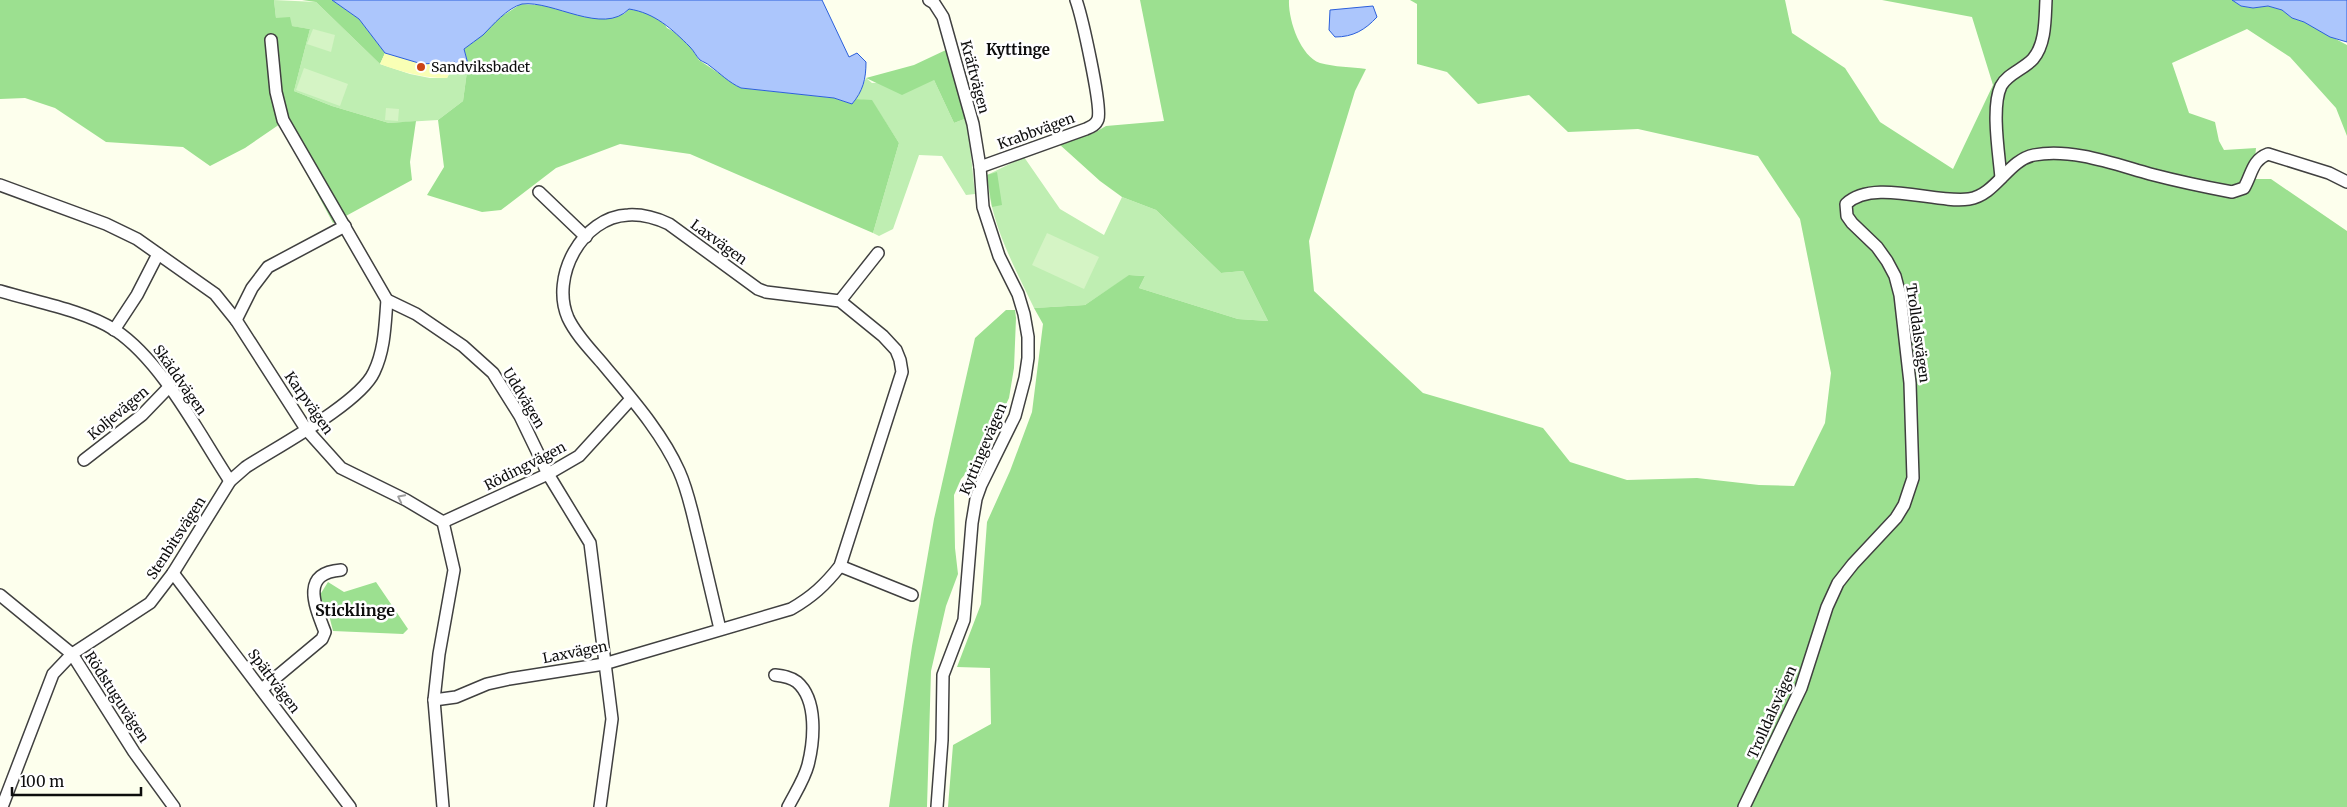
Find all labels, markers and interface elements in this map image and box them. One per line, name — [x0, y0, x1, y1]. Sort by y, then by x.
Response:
street label: Kräftvägen — [957, 38, 993, 116]
district label: Kyttinge — [986, 40, 1050, 59]
place label: Sandviksbadet — [431, 58, 531, 76]
marker: Sandviksbadet — [415, 61, 427, 73]
street label: Krabbvägen — [995, 109, 1077, 153]
street label: Laxvägen — [687, 215, 751, 269]
street label: Trolldalsvägen — [1902, 282, 1934, 384]
street label: Skäddvägen — [149, 341, 211, 419]
street label: Uddvägen — [499, 364, 549, 432]
street label: Karpvägen — [281, 368, 337, 438]
street label: Koljevägen — [84, 382, 152, 444]
street label: Kyttingevägen — [956, 400, 1010, 498]
street label: Rödingvägen — [481, 438, 569, 494]
street label: Stenbitsvägen — [143, 493, 209, 583]
one-way arrow — [397, 494, 406, 504]
district label: Sticklinge — [315, 600, 395, 620]
street label: Laxvägen — [541, 637, 609, 667]
street label: Spättvägen — [244, 645, 304, 717]
street label: Rödstuguvägen — [81, 648, 153, 746]
street label: Trolldalsvägen — [1743, 663, 1801, 761]
scale bar — [12, 764, 141, 796]
text: 100 m — [20, 772, 64, 791]

